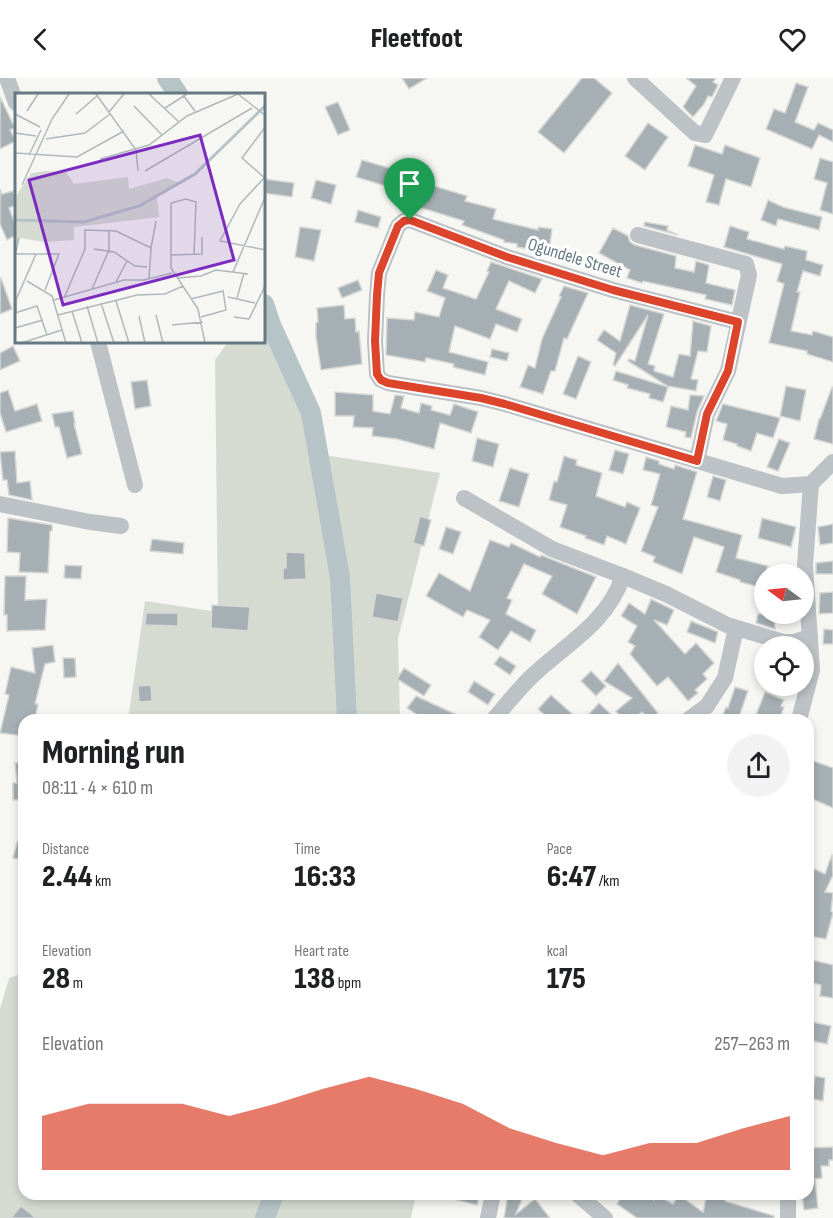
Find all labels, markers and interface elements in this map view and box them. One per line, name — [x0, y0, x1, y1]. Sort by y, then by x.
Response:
icon: back — [24, 23, 57, 56]
text: Fleetfoot — [371, 23, 462, 55]
icon: heart — [776, 23, 809, 56]
inset map — [15, 93, 266, 344]
pin — [384, 158, 435, 220]
icon: arrive — [393, 167, 426, 200]
street label: Ogundele Street — [525, 234, 625, 282]
north arrow — [754, 564, 814, 624]
map controls — [754, 564, 814, 696]
button: locate — [754, 636, 814, 696]
text: Morning run — [42, 733, 185, 773]
button: share — [727, 734, 790, 797]
text: 08:11 · 4 × 610 m — [42, 776, 153, 800]
text: Distance — [42, 840, 89, 859]
text: Time — [294, 840, 321, 859]
text: Pace — [547, 840, 572, 859]
text: 2.44 — [42, 859, 92, 895]
text: 16:33 — [294, 859, 356, 895]
text: 6:47 — [547, 859, 596, 895]
text: km — [92, 872, 111, 891]
text: /km — [596, 872, 619, 891]
text: Elevation — [42, 942, 91, 961]
text: Heart rate — [294, 942, 349, 961]
text: kcal — [547, 942, 568, 961]
text: 28 — [42, 961, 70, 997]
text: 138 — [294, 961, 335, 997]
text: 175 — [547, 961, 586, 997]
text: m — [70, 974, 83, 993]
text: bpm — [335, 974, 361, 993]
text: Elevation — [42, 1032, 104, 1056]
text: 257–263 m — [714, 1032, 790, 1056]

